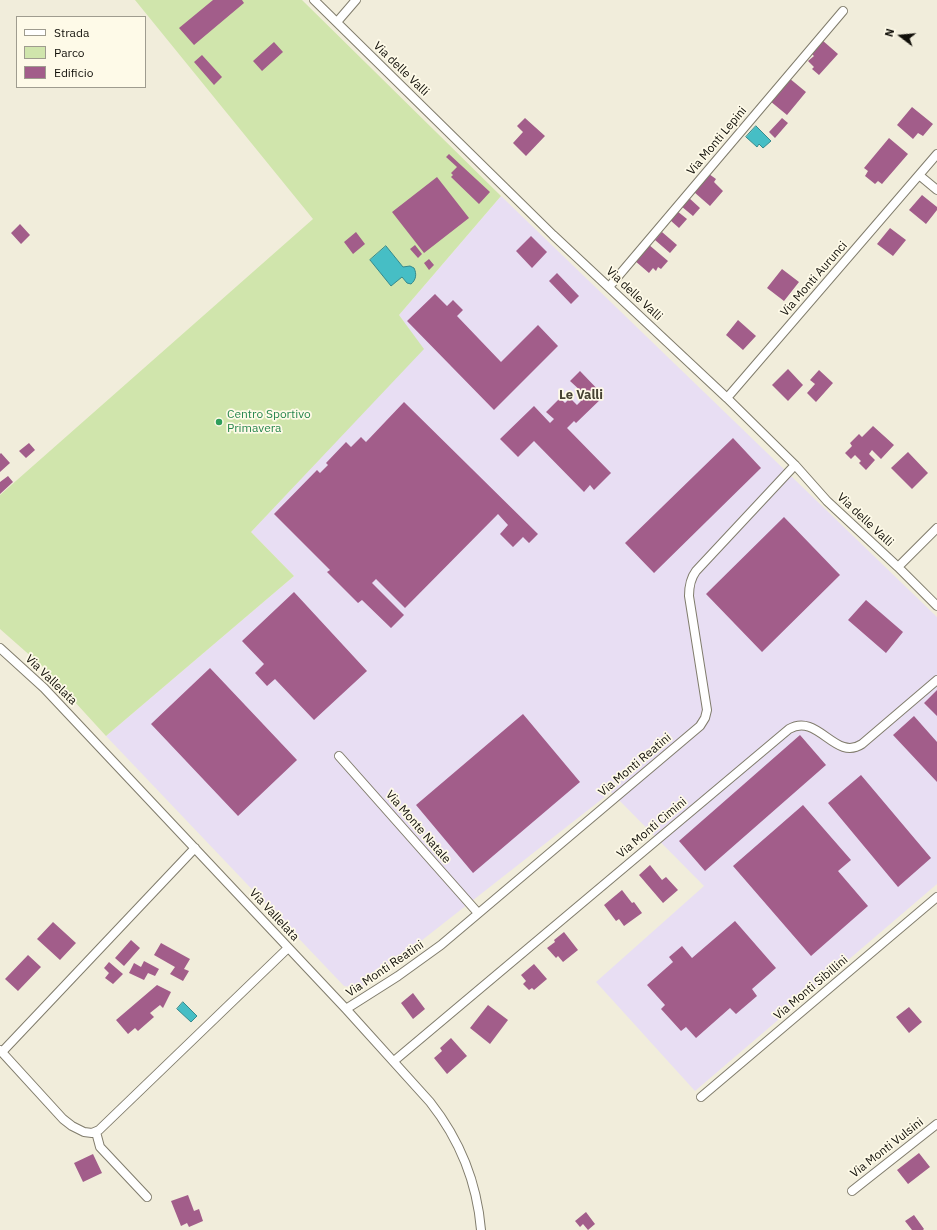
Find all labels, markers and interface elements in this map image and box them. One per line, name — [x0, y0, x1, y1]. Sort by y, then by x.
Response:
legend — [16, 16, 146, 88]
north arrow — [881, 16, 921, 56]
text: Strada — [54, 25, 89, 40]
text: N — [882, 27, 897, 38]
street label: Via delle Valli — [370, 39, 432, 99]
text: Parco — [54, 45, 85, 60]
text: Edificio — [54, 65, 93, 80]
street label: Via Monti Lepini — [684, 104, 750, 178]
street label: Via Monti Aurunci — [778, 239, 850, 319]
street label: Via delle Valli — [603, 264, 665, 324]
district label: Le Valli — [559, 387, 603, 403]
place label: Centro Sportivo Primavera — [227, 408, 311, 436]
marker: Centro Sportivo Primavera — [214, 417, 224, 427]
street label: Via delle Valli — [834, 490, 896, 550]
street label: Via Vallelata — [22, 652, 80, 708]
street label: Via Monti Reatini — [596, 730, 674, 800]
street label: Via Monte Natale — [382, 788, 454, 866]
street label: Via Monti Cimini — [614, 795, 690, 861]
street label: Via Vallelata — [246, 886, 302, 944]
street label: Via Monti Reatini — [344, 938, 426, 1000]
street label: Via Monti Sibillini — [771, 953, 851, 1023]
street label: Via Monti Vulsini — [848, 1115, 926, 1181]

